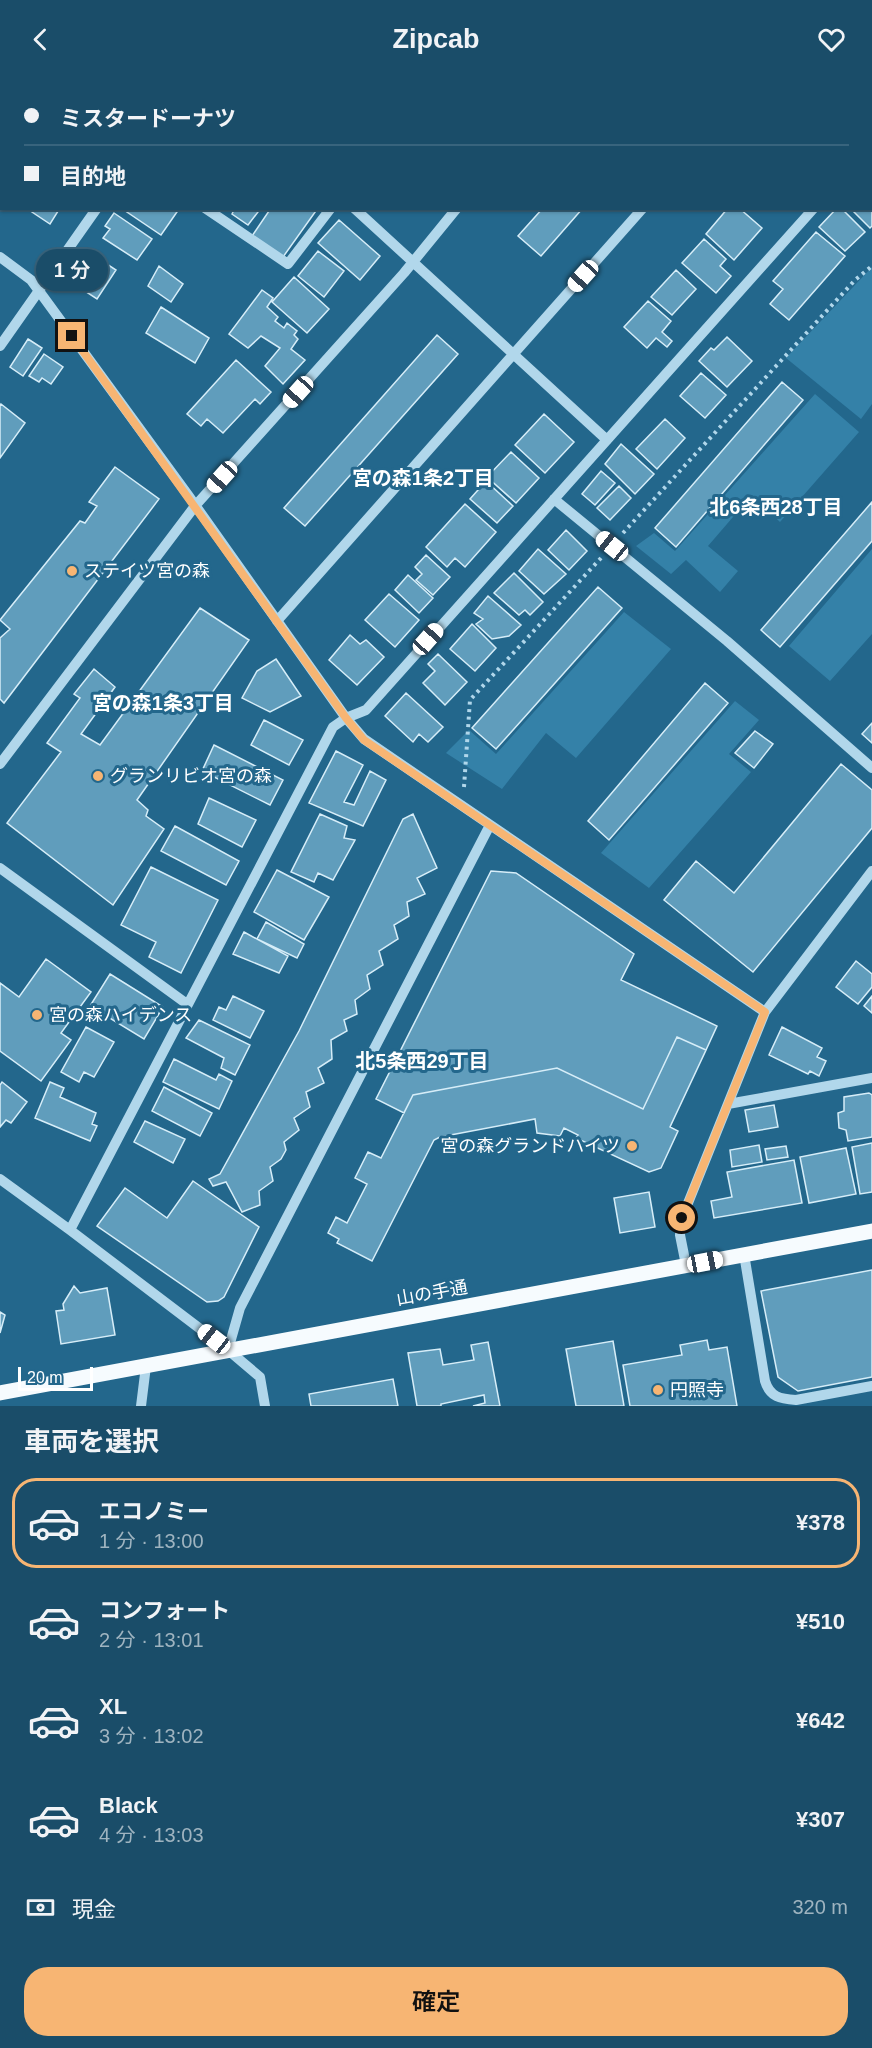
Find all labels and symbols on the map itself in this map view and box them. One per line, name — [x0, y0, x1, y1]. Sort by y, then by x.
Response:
callout: 1 分 — [36, 249, 108, 291]
car — [564, 257, 602, 295]
route end — [58, 322, 85, 349]
car — [279, 373, 317, 411]
car — [203, 458, 241, 496]
district label: 宮の森1条2丁目 — [352, 467, 494, 489]
district label: 北6条西28丁目 — [709, 496, 843, 518]
car — [592, 528, 632, 564]
place label: ステイツ宮の森 — [84, 561, 210, 581]
marker: ステイツ宮の森 — [65, 564, 79, 578]
car — [409, 620, 447, 658]
district label: 宮の森1条3丁目 — [92, 692, 234, 714]
place label: グランリビオ宮の森 — [110, 766, 272, 786]
marker: グランリビオ宮の森 — [91, 769, 105, 783]
place label: 宮の森ハイデンス — [49, 1005, 192, 1025]
marker: 宮の森ハイデンス — [30, 1008, 44, 1022]
district label: 北5条西29丁目 — [355, 1050, 489, 1072]
place label: 宮の森グランドハイツ — [440, 1136, 620, 1156]
marker: 宮の森グランドハイツ — [625, 1139, 639, 1153]
route start — [668, 1204, 695, 1231]
car — [686, 1250, 724, 1274]
street label: 山の手通 — [395, 1277, 469, 1309]
car — [194, 1321, 234, 1357]
scale bar — [18, 1364, 93, 1392]
place label: 円照寺 — [670, 1380, 724, 1400]
marker: 円照寺 — [651, 1383, 665, 1397]

